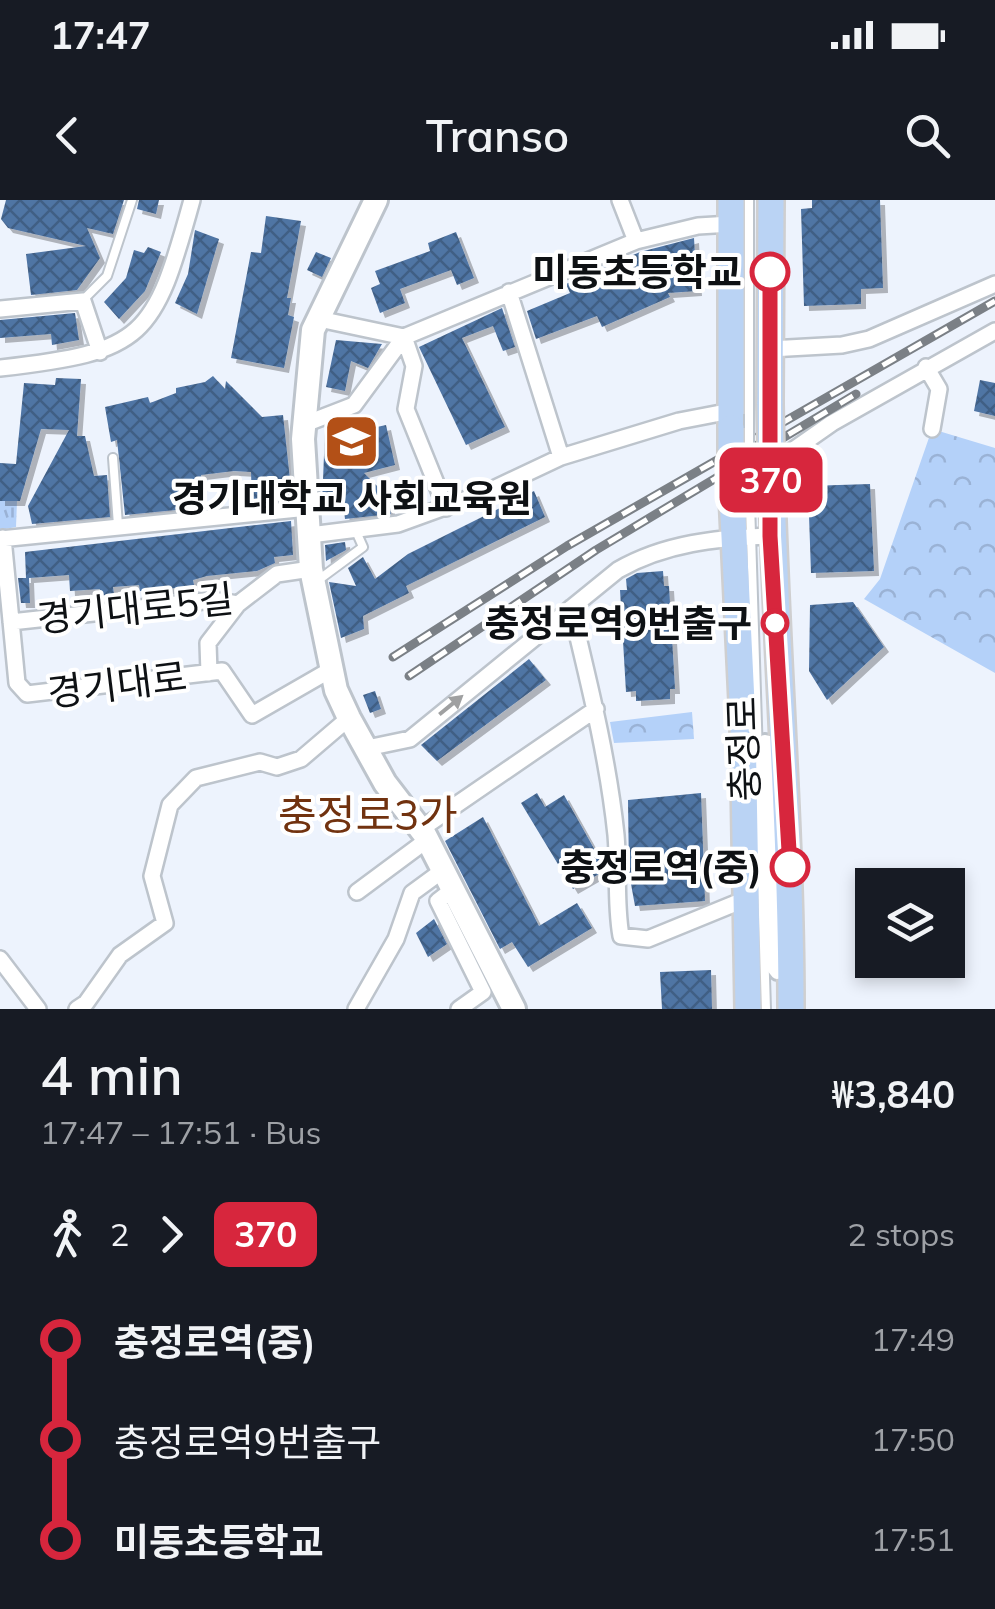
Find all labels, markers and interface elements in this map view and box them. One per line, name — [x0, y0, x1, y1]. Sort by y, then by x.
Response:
text: 17:47 — [50, 11, 151, 59]
text: Transo — [426, 107, 569, 163]
icon: back — [40, 108, 95, 163]
icon: search — [900, 108, 955, 163]
place label: 미동초등학교 — [532, 248, 742, 296]
marker: 미동초등학교 — [751, 253, 789, 291]
school or university icon: 경기대학교 사회교육원 — [322, 411, 382, 471]
line badge: 370 — [714, 448, 828, 512]
text: 370 — [739, 458, 803, 502]
place label: 경기대학교 사회교육원 — [172, 474, 532, 522]
street label: 경기대로5길 — [34, 574, 236, 642]
place label: 충정로역9번출구 — [484, 599, 752, 647]
marker: 충정로역9번출구 — [762, 610, 788, 636]
street label: 경기대로 — [45, 652, 189, 716]
one-way arrow — [439, 695, 464, 716]
street label: 충정로 — [717, 696, 769, 802]
district label: 충정로3가 — [278, 788, 458, 841]
place label: 충정로역(중) — [560, 843, 762, 891]
marker: 충정로역(중) — [771, 848, 809, 886]
map controls — [855, 868, 965, 978]
button: layers — [855, 868, 965, 978]
text: 4 min — [40, 1040, 183, 1109]
text: ₩3,840 — [832, 1070, 955, 1118]
text: 17:47 – 17:51 · Bus — [40, 1112, 321, 1152]
icon: walk — [40, 1207, 95, 1262]
icon: forward — [144, 1207, 199, 1262]
text: 370 — [234, 1212, 297, 1256]
text: 2 — [110, 1214, 129, 1254]
text: 2 stops — [847, 1214, 955, 1254]
text: 충정로역(중) — [114, 1318, 316, 1366]
text: 17:49 — [871, 1319, 955, 1359]
text: 충정로역9번출구 — [114, 1418, 382, 1466]
text: 17:50 — [871, 1419, 955, 1459]
text: 미동초등학교 — [114, 1518, 324, 1566]
text: 17:51 — [871, 1519, 955, 1559]

